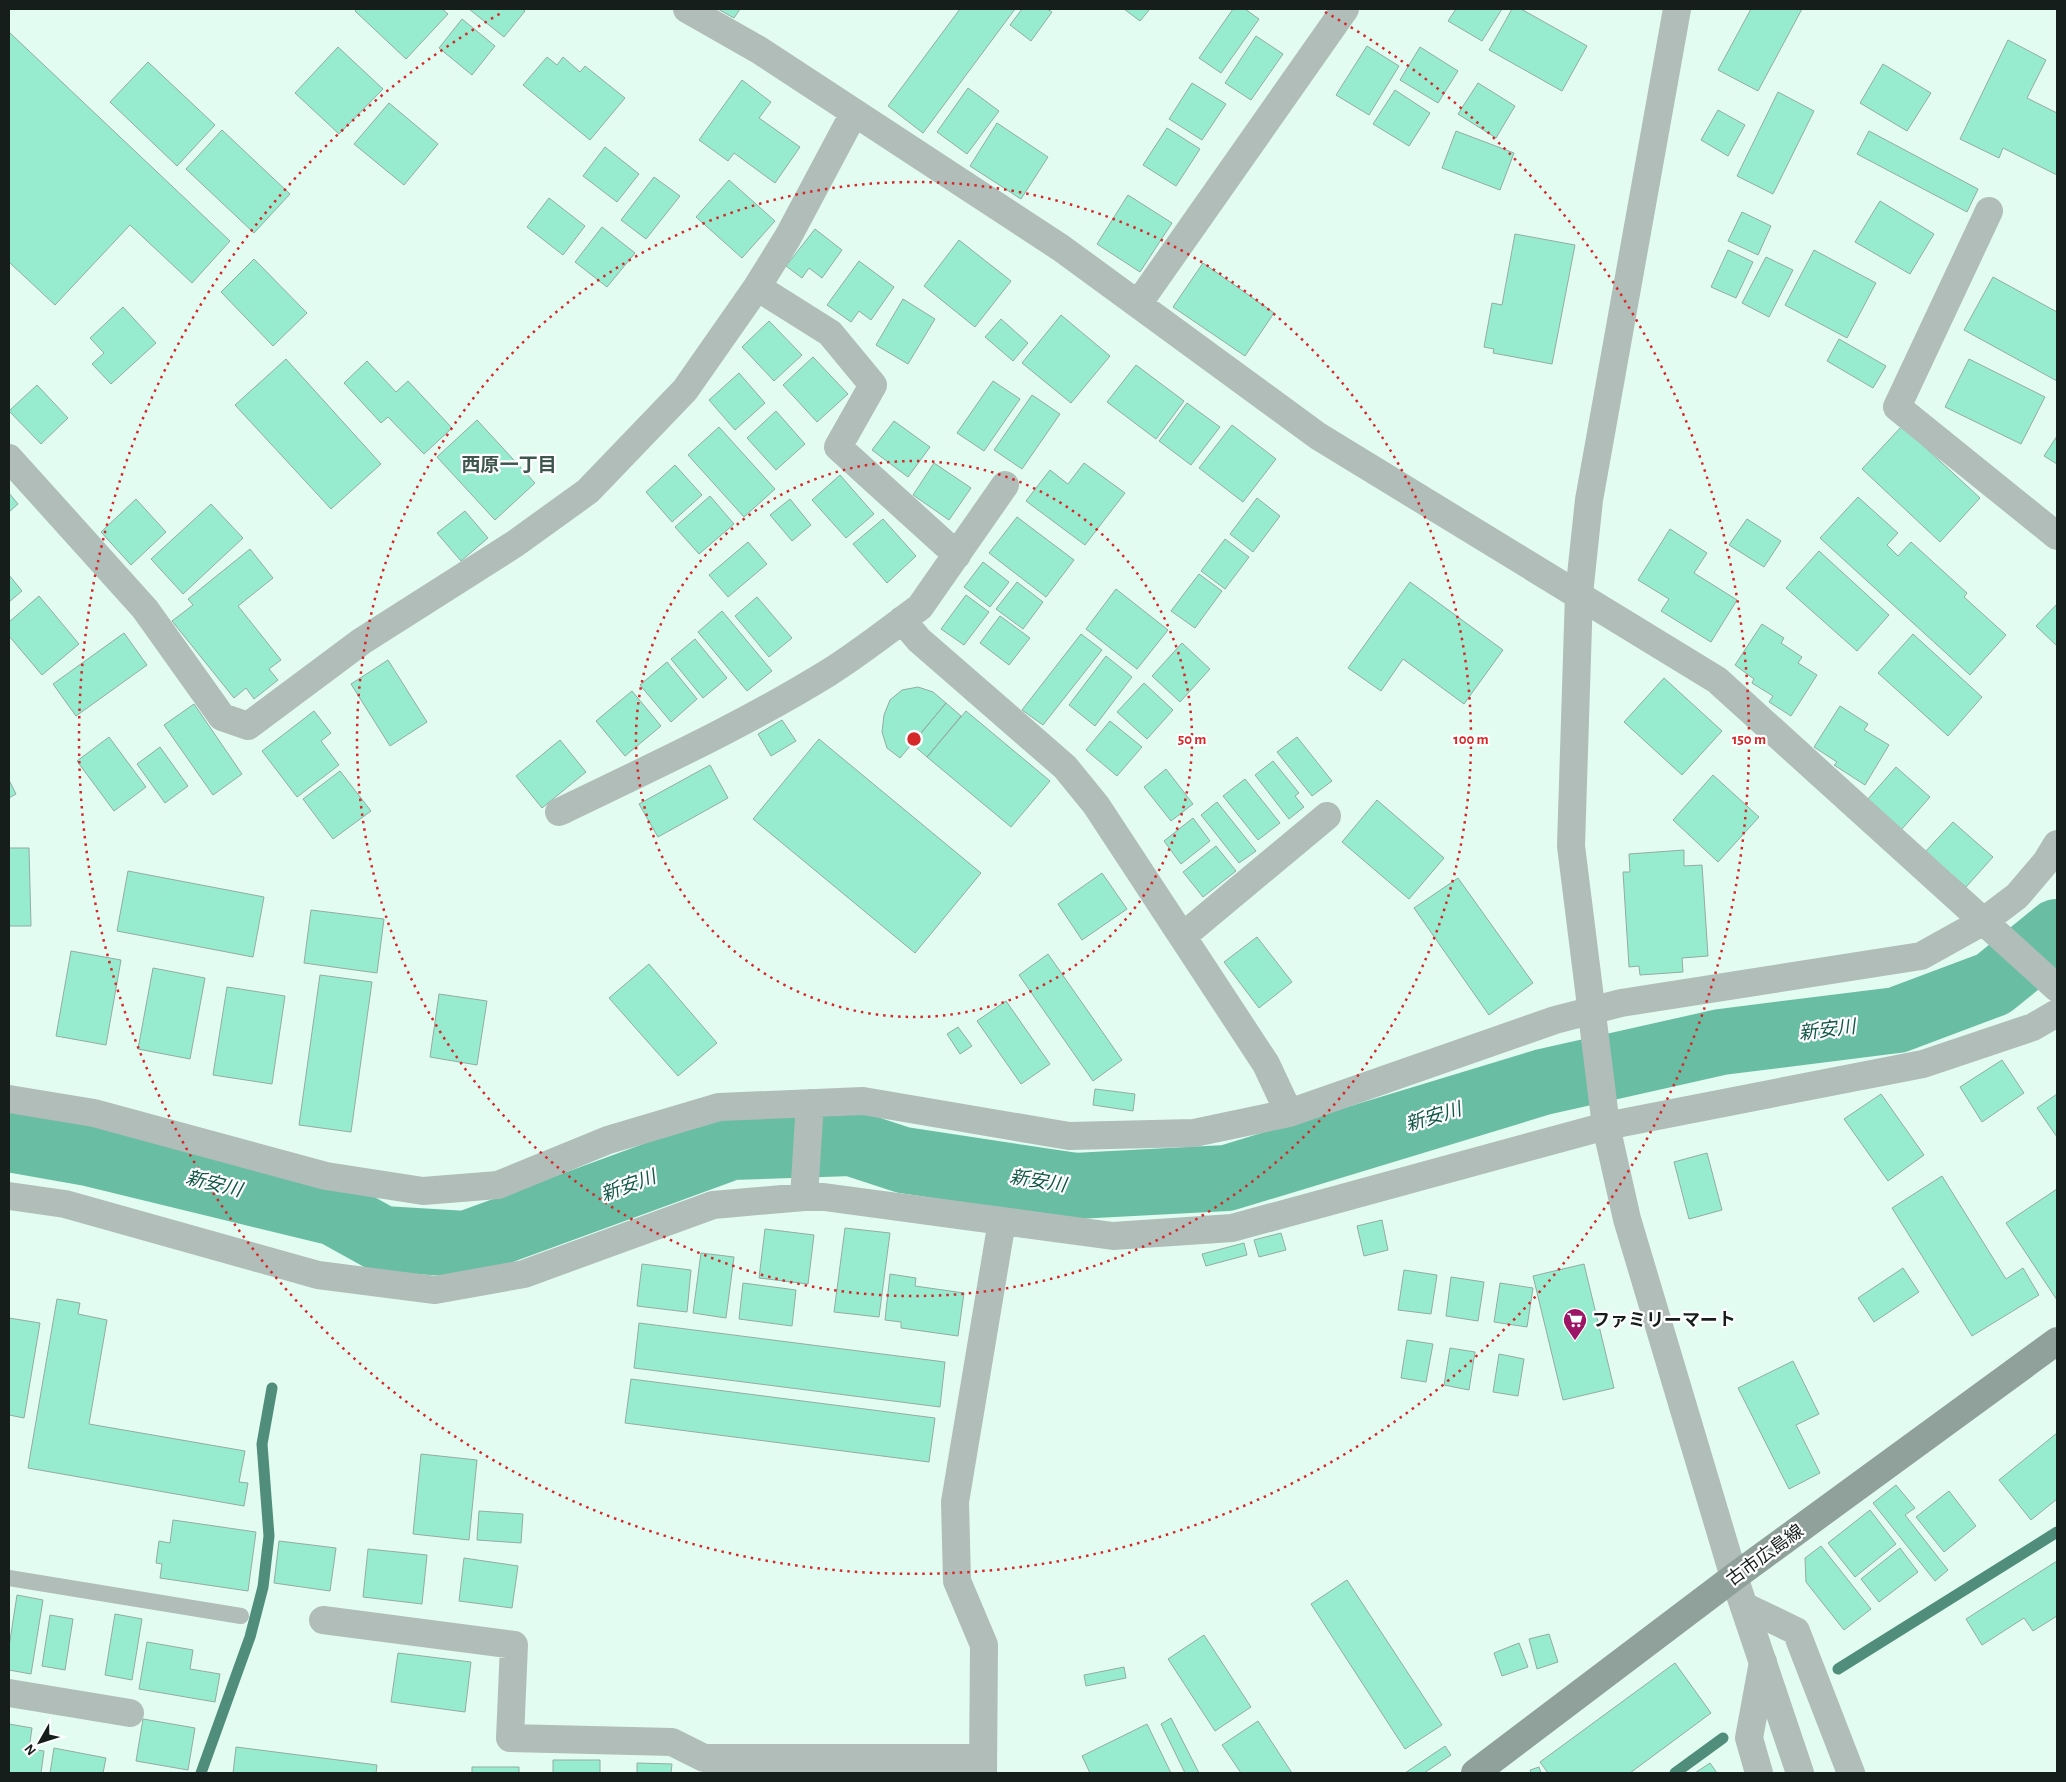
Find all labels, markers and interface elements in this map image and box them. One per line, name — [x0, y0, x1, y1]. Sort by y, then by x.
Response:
district label: 西原一丁目 — [461, 456, 557, 475]
centre of rings — [905, 730, 923, 748]
text: 50 m — [1178, 732, 1206, 747]
text: 100 m — [1453, 732, 1489, 747]
text: 150 m — [1732, 732, 1766, 747]
water label: 新安川 — [1798, 1016, 1859, 1043]
water label: 新安川 — [1403, 1098, 1465, 1135]
water label: 新安川 — [598, 1166, 660, 1205]
water label: 新安川 — [184, 1167, 246, 1201]
water label: 新安川 — [1008, 1167, 1070, 1196]
supermarket icon: ファミリーマート — [1562, 1307, 1588, 1341]
place label: ファミリーマート — [1592, 1311, 1736, 1330]
street label: 古市広島線 — [1723, 1520, 1807, 1590]
north arrow — [15, 1717, 65, 1767]
text: N — [22, 1741, 39, 1758]

